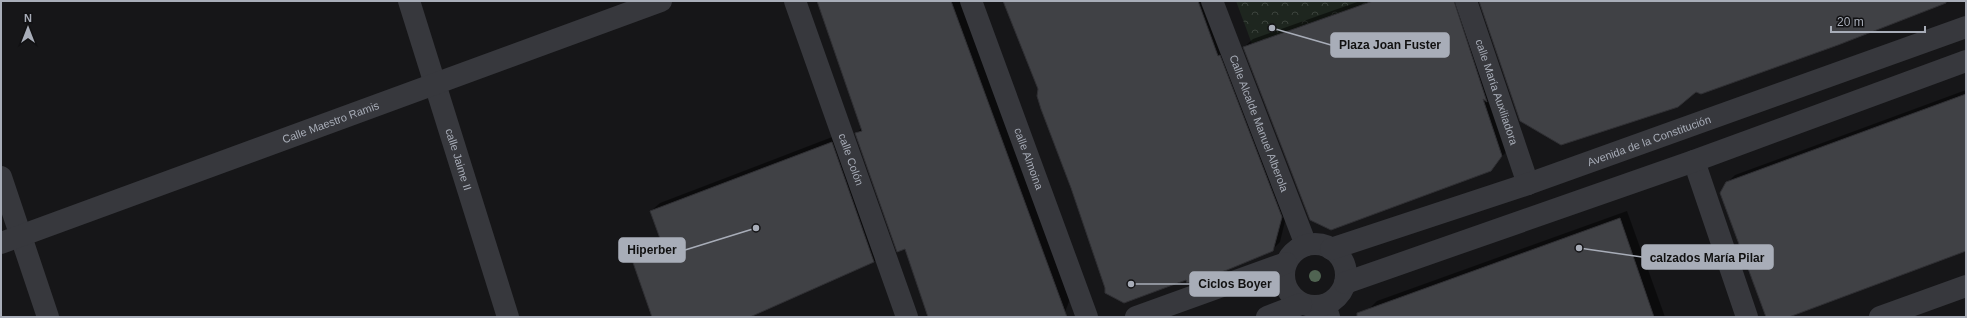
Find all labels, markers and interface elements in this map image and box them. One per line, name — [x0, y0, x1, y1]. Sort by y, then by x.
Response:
north arrow — [8, 8, 48, 48]
scale bar — [1831, 8, 1925, 34]
text: N — [24, 12, 32, 24]
text: 20 m — [1837, 15, 1864, 29]
callout: Plaza Joan Fuster — [1331, 33, 1449, 57]
text: Plaza Joan Fuster — [1339, 38, 1441, 52]
street label: calle María Auxiliadora — [1473, 38, 1521, 147]
street label: Calle Alcalde Manuel Alberola — [1227, 53, 1291, 194]
street label: Calle Maestro Ramis — [280, 99, 381, 145]
street label: Avenida de la Constitución — [1586, 113, 1712, 168]
street label: calle Almoina — [1012, 126, 1046, 192]
street label: calle Jaime II — [443, 127, 474, 192]
street label: calle Colón — [836, 132, 866, 187]
callout: Hiperber — [619, 238, 685, 262]
text: Hiperber — [627, 243, 677, 257]
callout: calzados María Pilar — [1642, 245, 1773, 269]
text: calzados María Pilar — [1650, 251, 1765, 265]
callout: Ciclos Boyer — [1190, 272, 1279, 296]
text: Ciclos Boyer — [1198, 277, 1272, 291]

